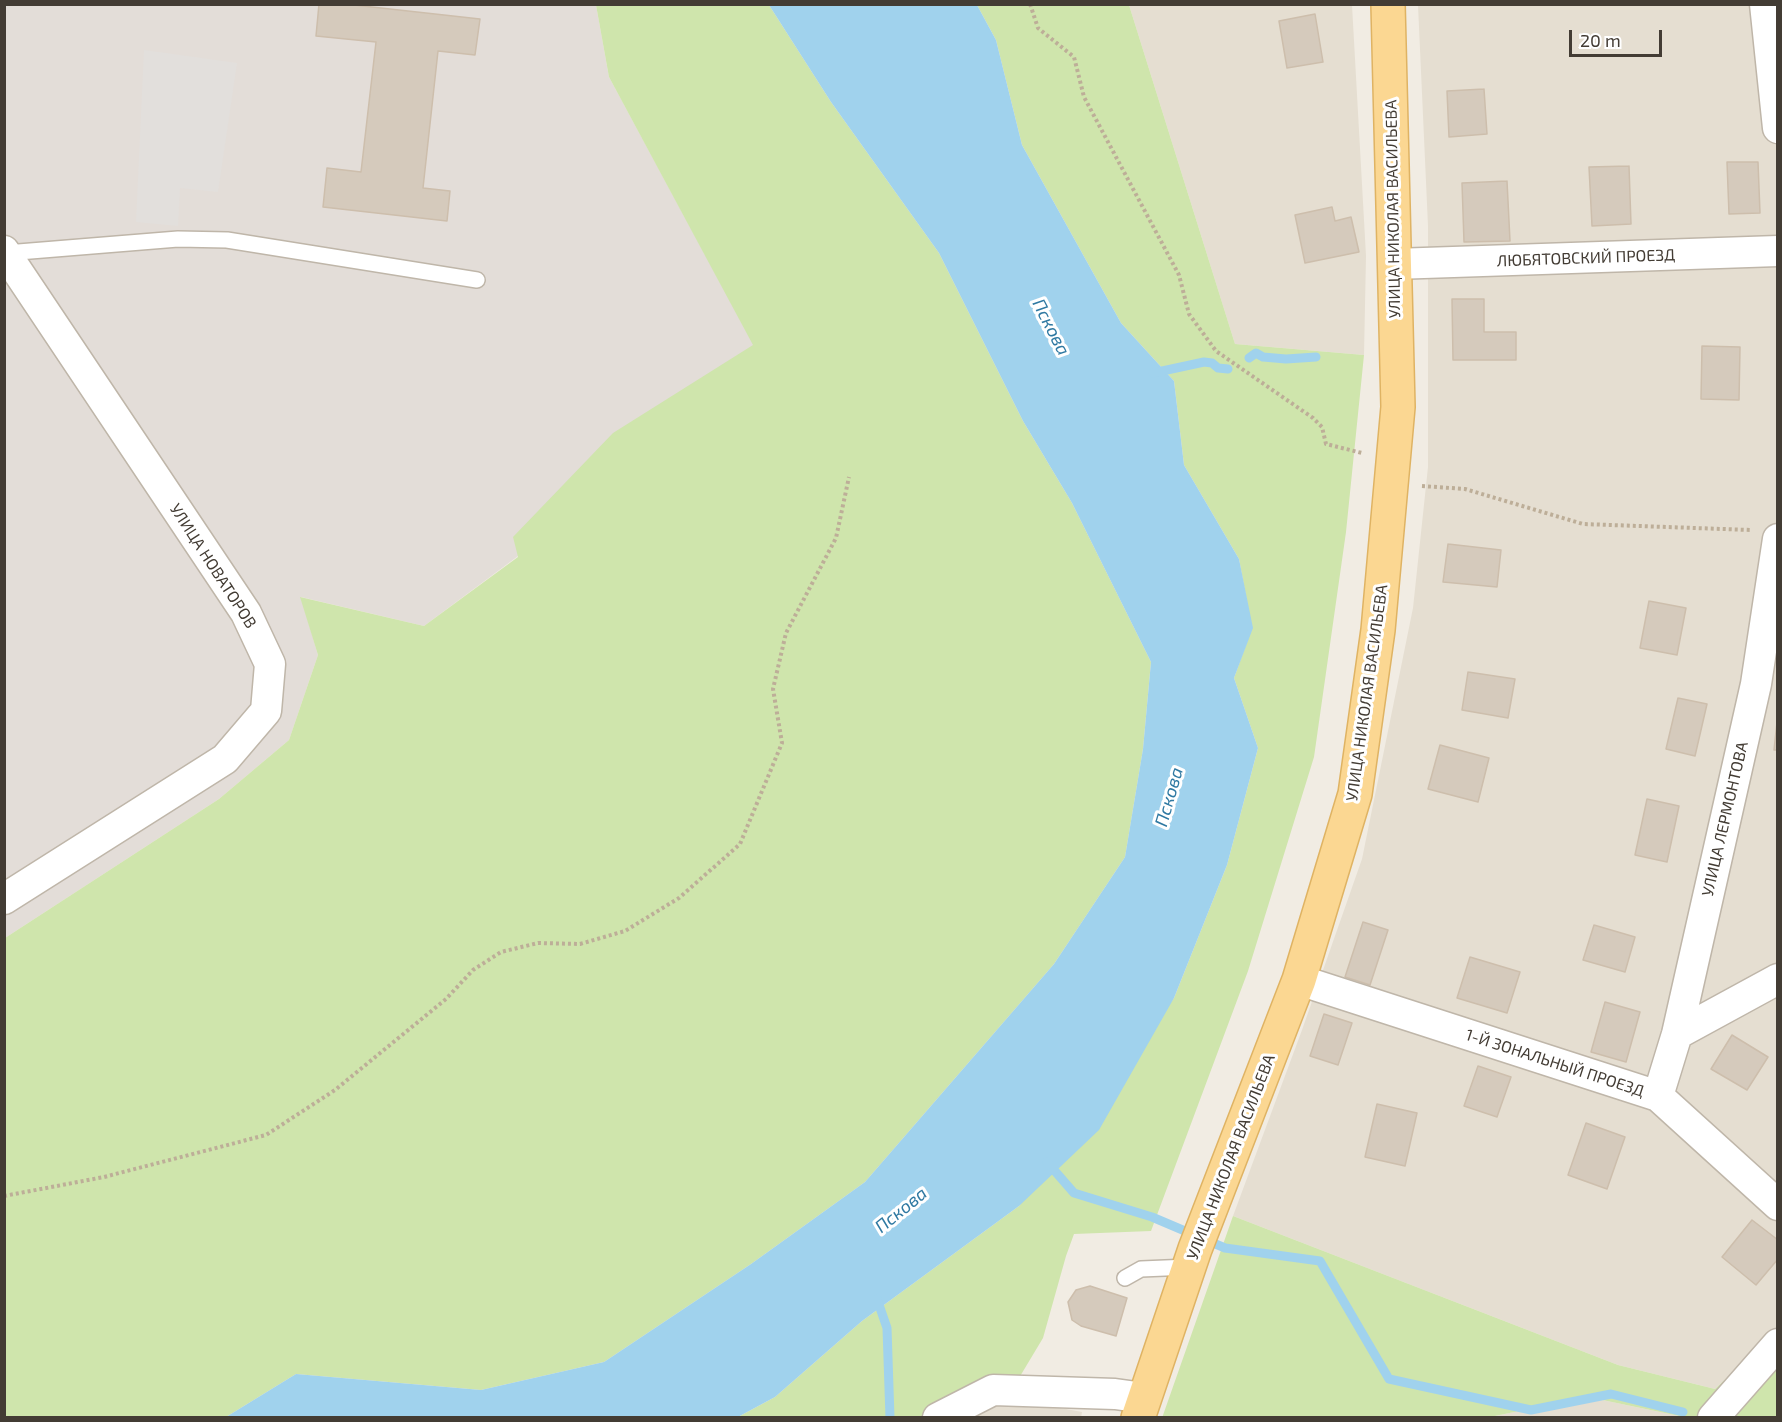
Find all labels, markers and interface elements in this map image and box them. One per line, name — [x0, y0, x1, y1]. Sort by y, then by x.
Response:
scale bar — [1572, 18, 1665, 56]
text: 20 m — [1580, 29, 1621, 51]
street label: УЛИЦА НИКОЛАЯ ВАСИЛЬЕВА — [1381, 100, 1405, 318]
street label: ЛЮБЯТОВСКИЙ ПРОЕЗД — [1497, 245, 1675, 271]
water label: Пскова — [1028, 295, 1074, 359]
street label: УЛИЦА НОВАТОРОВ — [166, 500, 260, 632]
street label: УЛИЦА НИКОЛАЯ ВАСИЛЬЕВА — [1342, 583, 1392, 803]
street label: УЛИЦА ЛЕРМОНТОВА — [1698, 740, 1752, 898]
water label: Пскова — [1150, 765, 1188, 829]
street label: 1-Й ЗОНАЛЬНЫЙ ПРОЕЗД — [1463, 1025, 1647, 1101]
street label: УЛИЦА НИКОЛАЯ ВАСИЛЬЕВА — [1183, 1052, 1279, 1262]
water label: Пскова — [871, 1183, 931, 1237]

